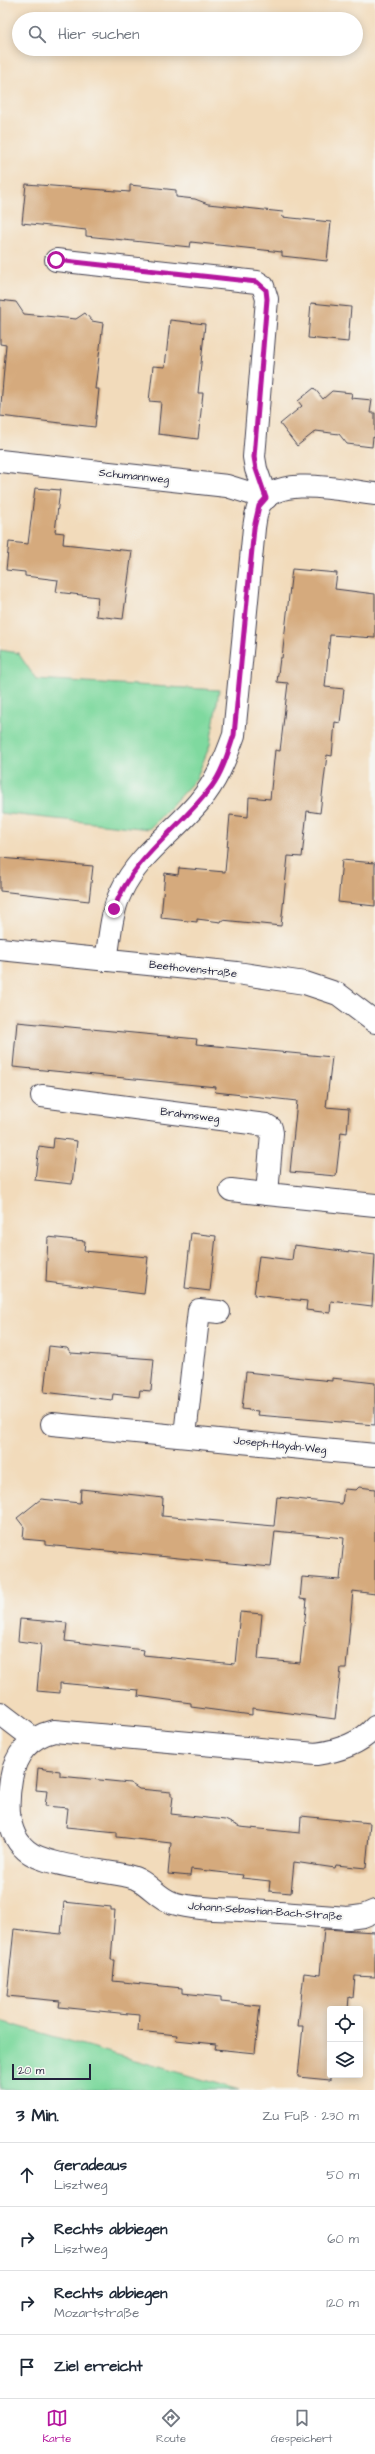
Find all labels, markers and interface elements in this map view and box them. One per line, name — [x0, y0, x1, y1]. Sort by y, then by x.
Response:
search box — [12, 12, 363, 56]
icon: search — [26, 23, 48, 45]
text: Hier suchen — [58, 24, 139, 45]
route start — [47, 251, 65, 269]
street label: Schumannweg — [98, 465, 170, 488]
route end — [105, 900, 123, 918]
street label: Beethovenstraße — [148, 957, 238, 981]
street label: Brahmsweg — [159, 1104, 221, 1127]
street label: Joseph-Haydn-Weg — [233, 1433, 327, 1458]
street label: Johann-Sebastian-Bach-Straße — [187, 1898, 343, 1924]
map controls — [327, 2006, 363, 2078]
button: locate — [327, 2006, 363, 2042]
button: layers — [327, 2042, 363, 2078]
scale bar — [12, 2062, 91, 2081]
text: 20 m — [18, 2063, 44, 2078]
text: 3 Min. — [16, 2104, 59, 2128]
text: Zu Fuß · 230 m — [262, 2107, 359, 2125]
text: Geradeaus — [54, 2155, 127, 2176]
icon: ahead — [16, 2164, 38, 2186]
text: 50 m — [326, 2166, 359, 2184]
text: Lisztweg — [54, 2176, 107, 2194]
text: Rechts abbiegen — [54, 2219, 168, 2240]
icon: right — [16, 2228, 38, 2250]
text: 60 m — [327, 2230, 359, 2248]
text: Lisztweg — [54, 2240, 107, 2258]
text: Rechts abbiegen — [54, 2283, 168, 2304]
icon: right — [16, 2292, 38, 2314]
text: 120 m — [326, 2294, 359, 2312]
text: Mozartstraße — [54, 2304, 139, 2322]
icon: arrive — [16, 2356, 38, 2378]
text: Ziel erreicht — [54, 2356, 143, 2377]
tab: Karte — [42, 2407, 71, 2446]
tab: Route — [156, 2407, 186, 2446]
tab: Gespeichert — [271, 2407, 333, 2446]

